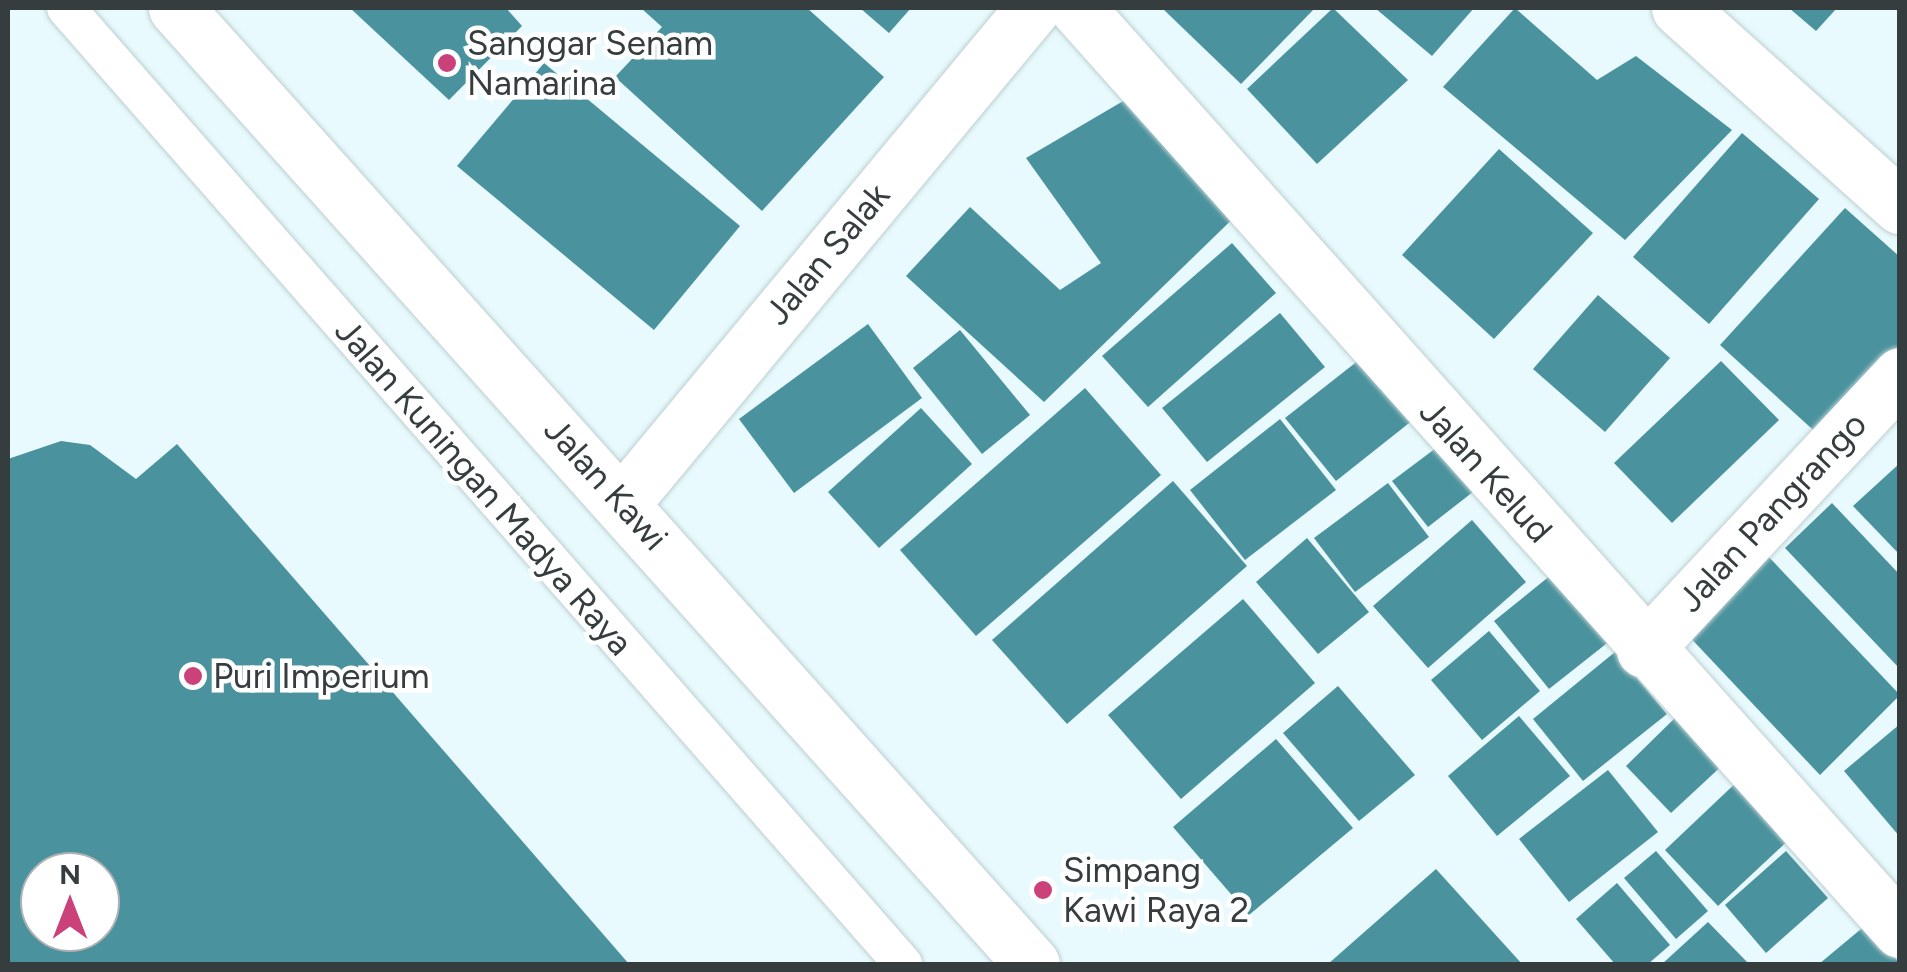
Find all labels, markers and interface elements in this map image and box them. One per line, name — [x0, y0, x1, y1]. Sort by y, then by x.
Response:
place label: Sanggar Senam Namarina — [467, 22, 713, 104]
marker: Sanggar Senam Namarina — [436, 52, 458, 74]
street label: Jalan Salak — [756, 175, 898, 333]
street label: Jalan Kuningan Madya Raya — [326, 310, 642, 664]
street label: Jalan Kelud — [1411, 391, 1561, 551]
street label: Jalan Pangrango — [1669, 404, 1875, 620]
street label: Jalan Kawi — [536, 409, 676, 559]
place label: Puri Imperium — [213, 655, 430, 697]
marker: Puri Imperium — [182, 665, 204, 687]
place label: Simpang Kawi Raya 2 — [1063, 849, 1249, 931]
north arrow — [20, 852, 120, 952]
text: N — [59, 857, 81, 891]
marker: Simpang Kawi Raya 2 — [1032, 879, 1054, 901]

